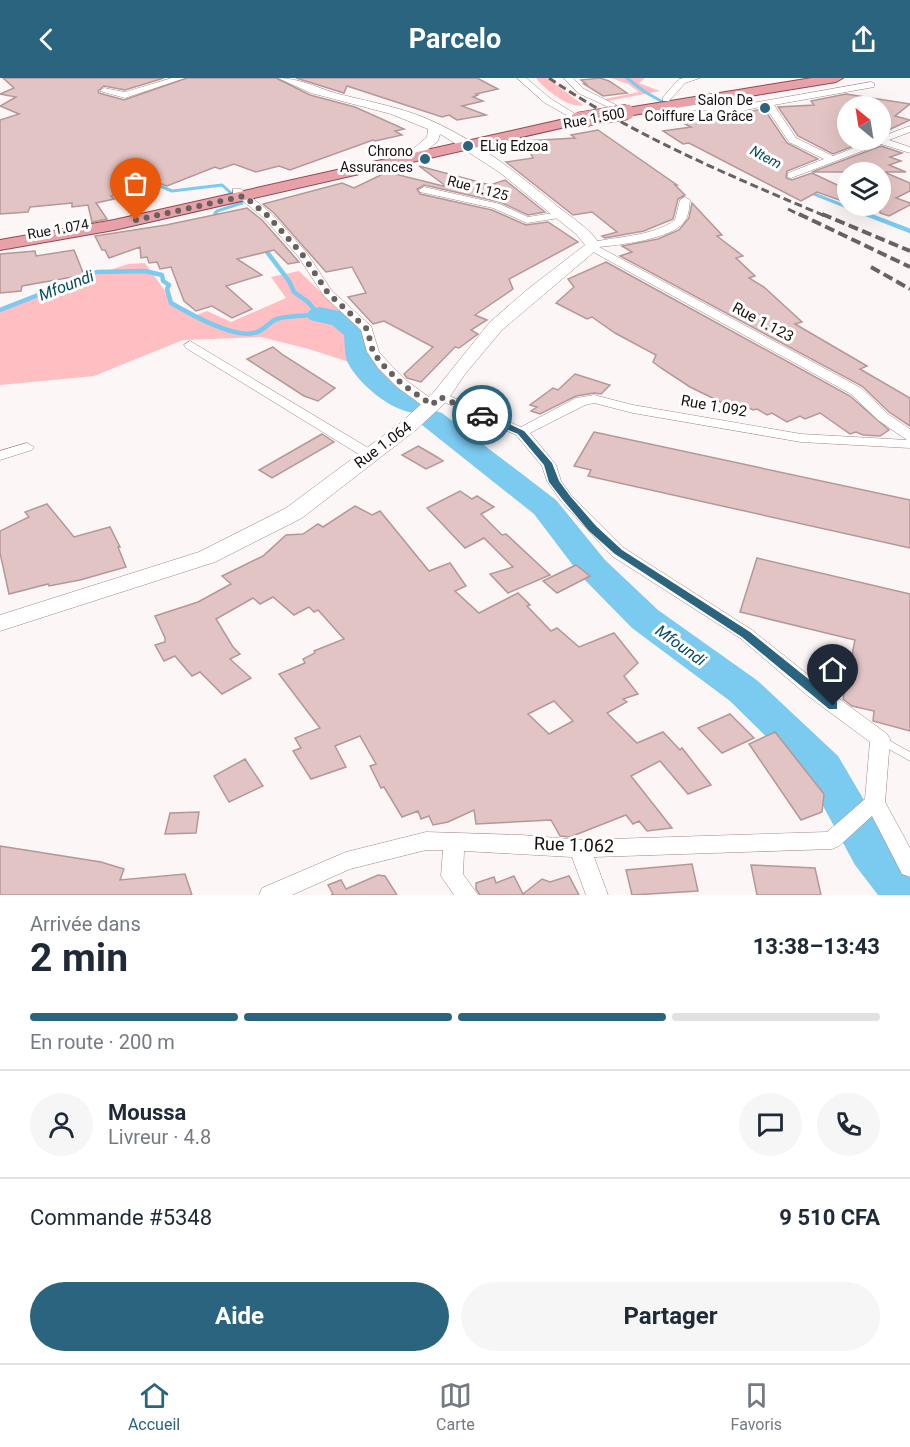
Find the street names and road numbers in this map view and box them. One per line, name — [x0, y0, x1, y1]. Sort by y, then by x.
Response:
street label: Rue 1.500 — [562, 104, 626, 132]
street label: Rue 1.125 — [446, 172, 510, 204]
street label: Rue 1.074 — [26, 216, 90, 242]
street label: Rue 1.123 — [729, 298, 797, 346]
street label: Rue 1.092 — [680, 391, 748, 421]
street label: Rue 1.064 — [351, 417, 416, 472]
street label: Rue 1.062 — [534, 833, 614, 856]

